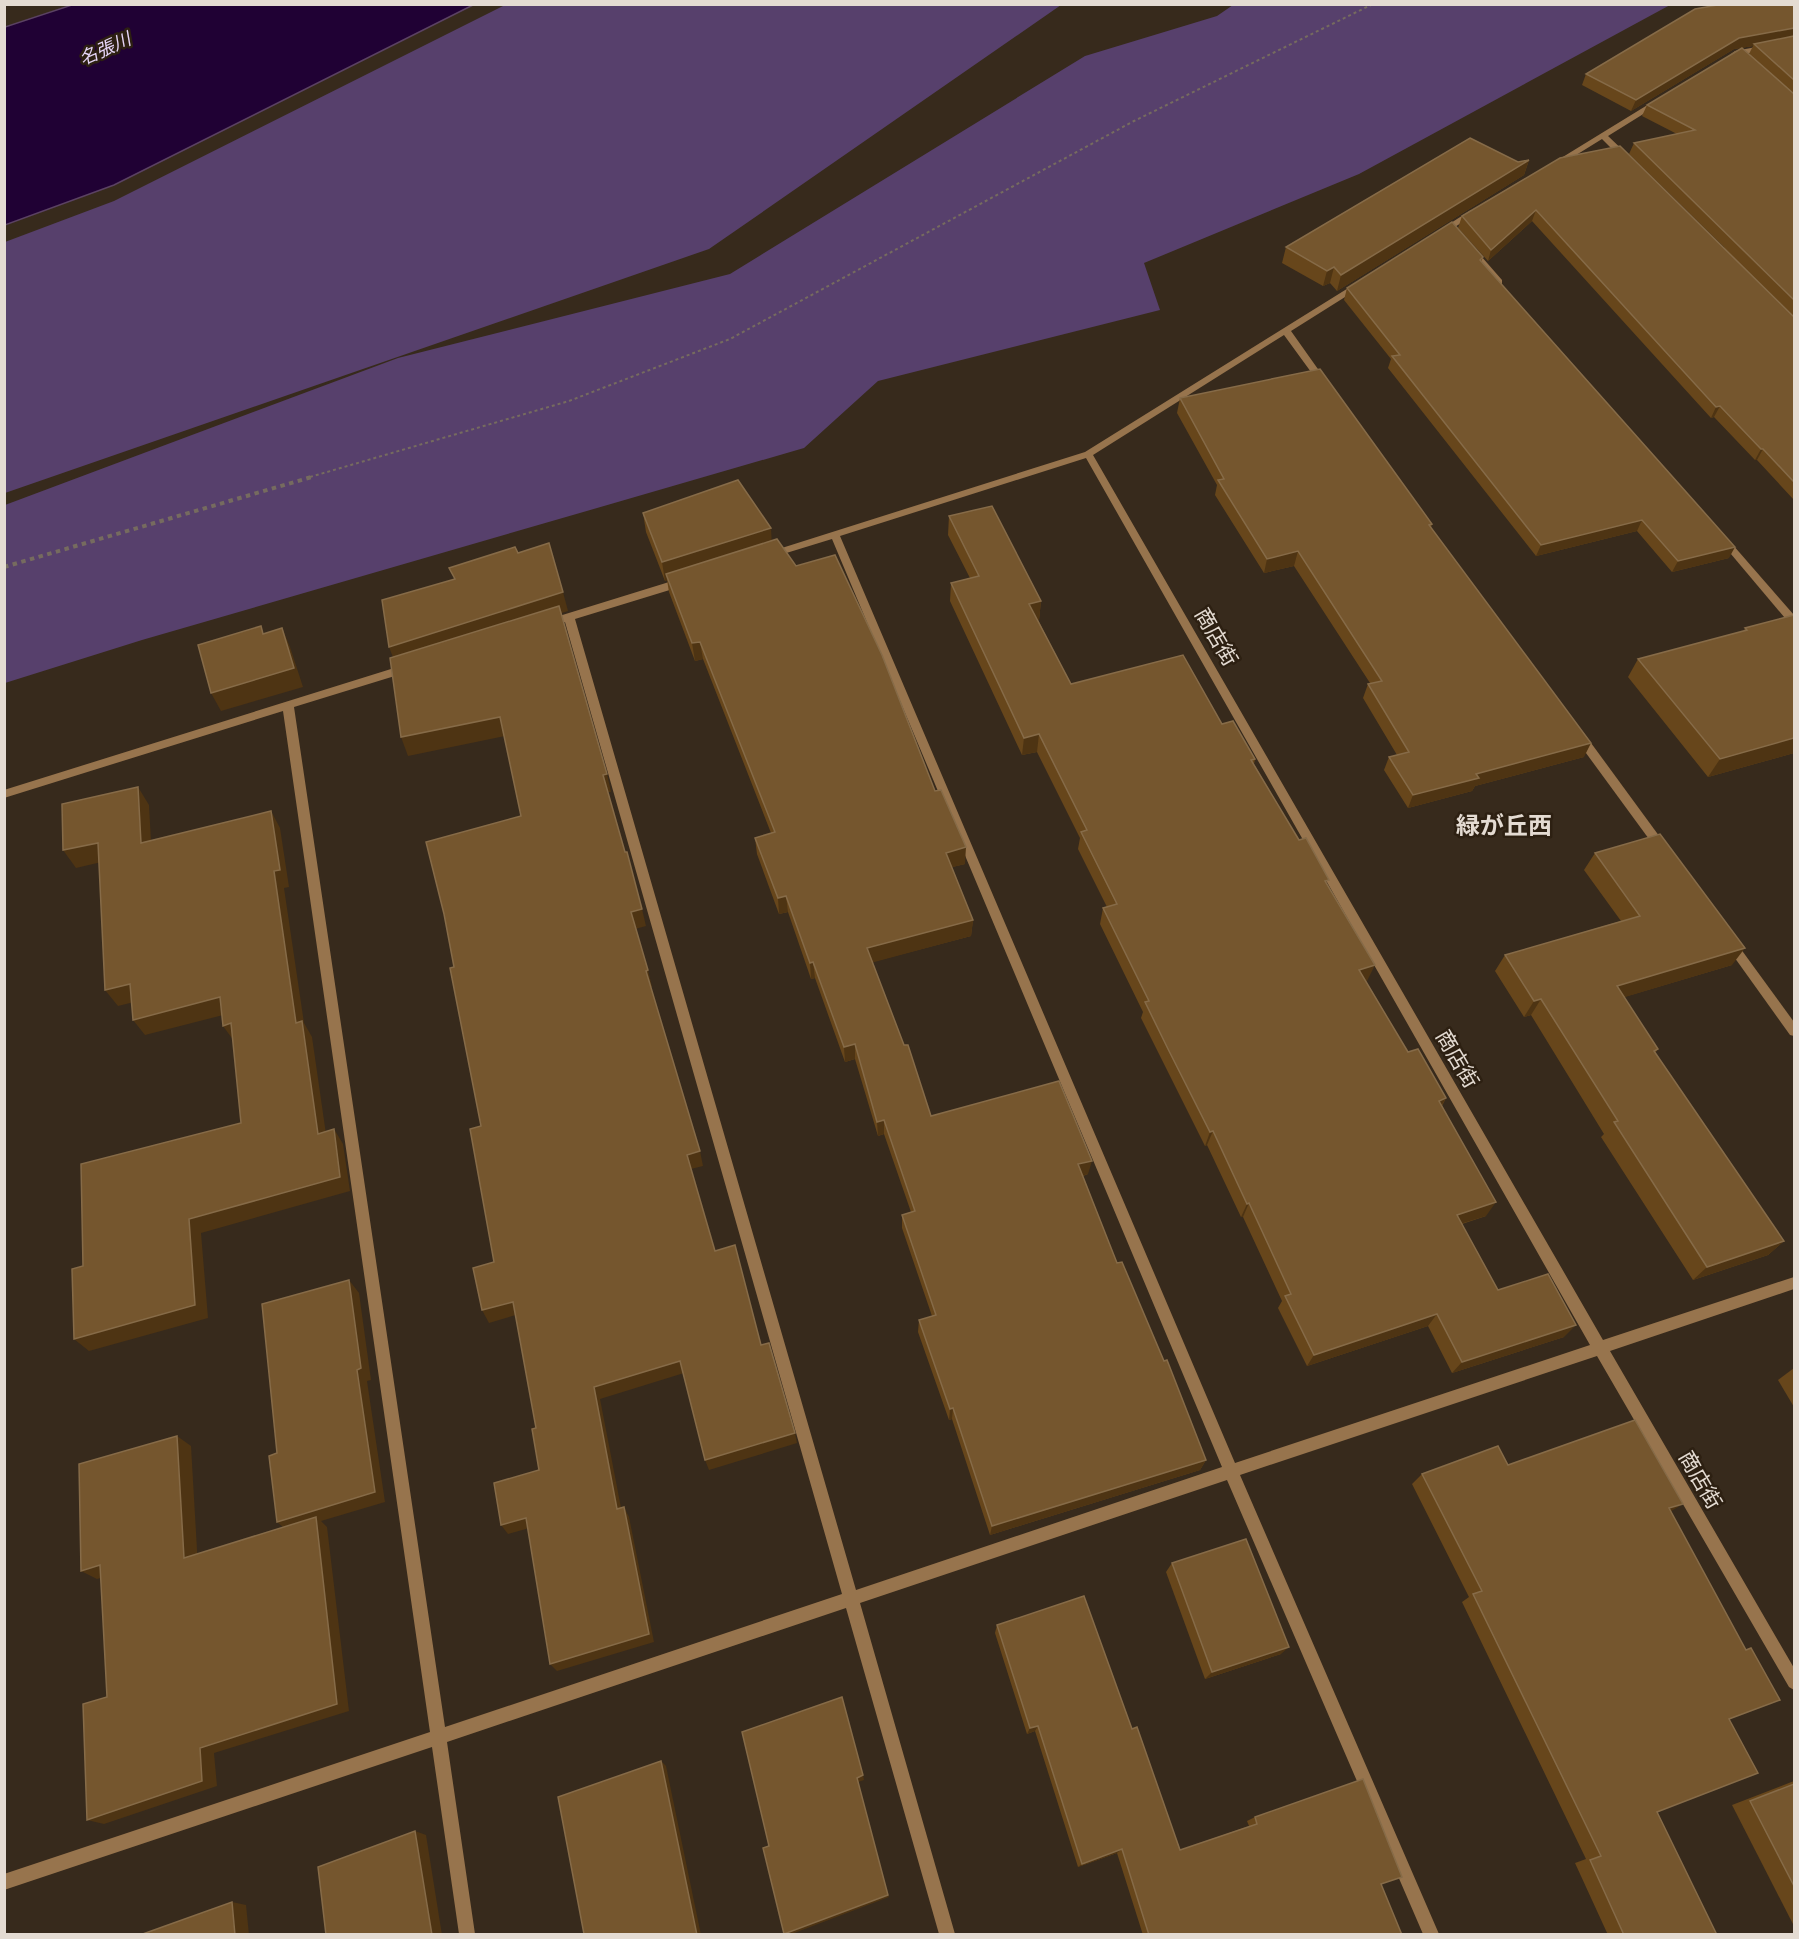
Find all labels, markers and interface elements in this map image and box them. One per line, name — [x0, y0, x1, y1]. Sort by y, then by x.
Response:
water label: 名張川 — [76, 27, 136, 70]
street label: 商店街 — [1189, 603, 1243, 671]
district label: 緑が丘西 — [1456, 812, 1552, 840]
street label: 商店街 — [1430, 1025, 1484, 1093]
street label: 商店街 — [1673, 1446, 1727, 1514]

